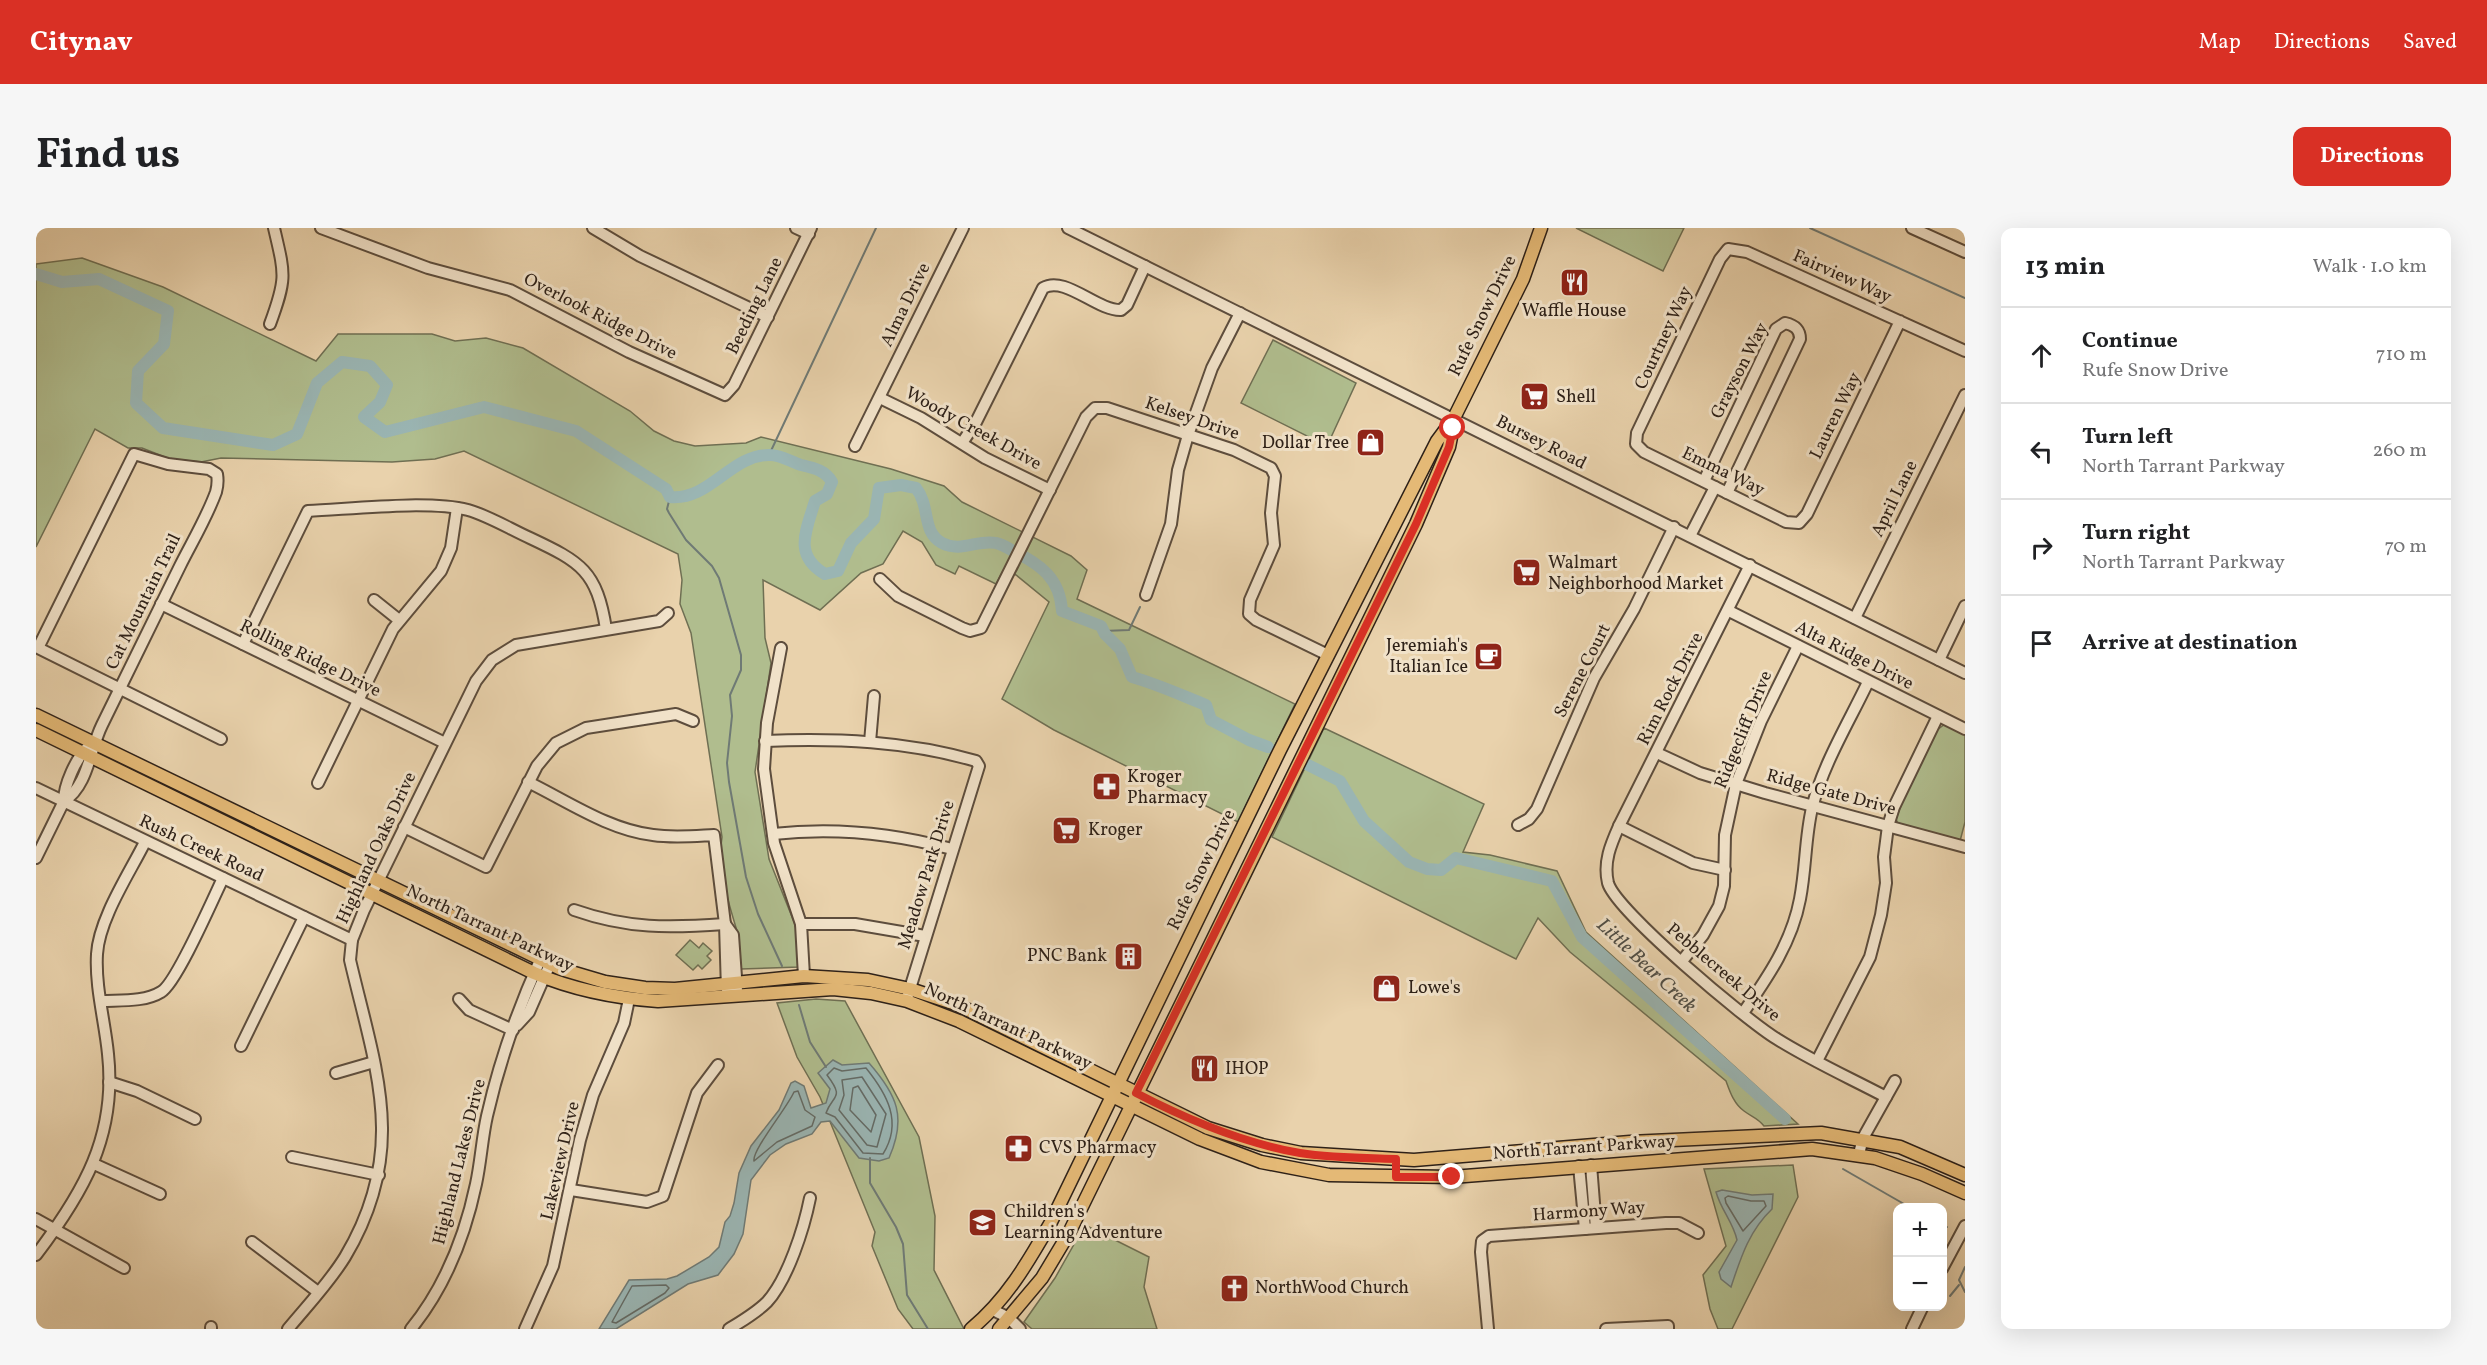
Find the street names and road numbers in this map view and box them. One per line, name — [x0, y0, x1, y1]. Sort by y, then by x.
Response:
street label: Fairview Way — [1789, 244, 1896, 310]
street label: Rufe Snow Drive — [1443, 251, 1523, 381]
street label: Beeding Lane — [721, 253, 789, 359]
street label: Alma Drive — [875, 259, 937, 351]
street label: Overlook Ridge Drive — [519, 267, 681, 367]
street label: Courtney Way — [1629, 282, 1699, 394]
street label: Grayson Way — [1705, 318, 1775, 423]
street label: Lauren Way — [1804, 368, 1868, 464]
street label: Woody Creek Drive — [900, 381, 1046, 477]
street label: Kelsey Drive — [1141, 391, 1243, 447]
street label: Bursey Road — [1491, 410, 1591, 476]
street label: Emma Way — [1677, 441, 1769, 503]
street label: April Lane — [1866, 456, 1924, 542]
street label: Cat Mountain Trail — [100, 530, 188, 674]
street label: Rolling Ridge Drive — [235, 614, 385, 704]
street label: Alta Ridge Drive — [1790, 615, 1918, 697]
street label: Serene Court — [1549, 620, 1617, 722]
street label: Rim Rock Drive — [1632, 628, 1710, 750]
street label: Ridgecliff Drive — [1709, 667, 1779, 793]
street label: Ridge Gate Drive — [1763, 764, 1899, 822]
street label: Highland Oaks Drive — [331, 768, 423, 928]
street label: Meadow Park Drive — [892, 797, 962, 953]
street label: Rufe Snow Drive — [1162, 805, 1242, 935]
street label: Rush Creek Road — [135, 809, 267, 889]
street label: North Tarrant Parkway — [402, 879, 578, 979]
street label: Pebblecreek Drive — [1661, 918, 1785, 1028]
street label: North Tarrant Parkway — [920, 977, 1096, 1077]
street label: Highland Lakes Drive — [427, 1076, 493, 1248]
street label: Lakeview Drive — [535, 1099, 587, 1223]
street label: North Tarrant Parkway — [1492, 1129, 1676, 1167]
street label: Harmony Way — [1532, 1196, 1646, 1228]

